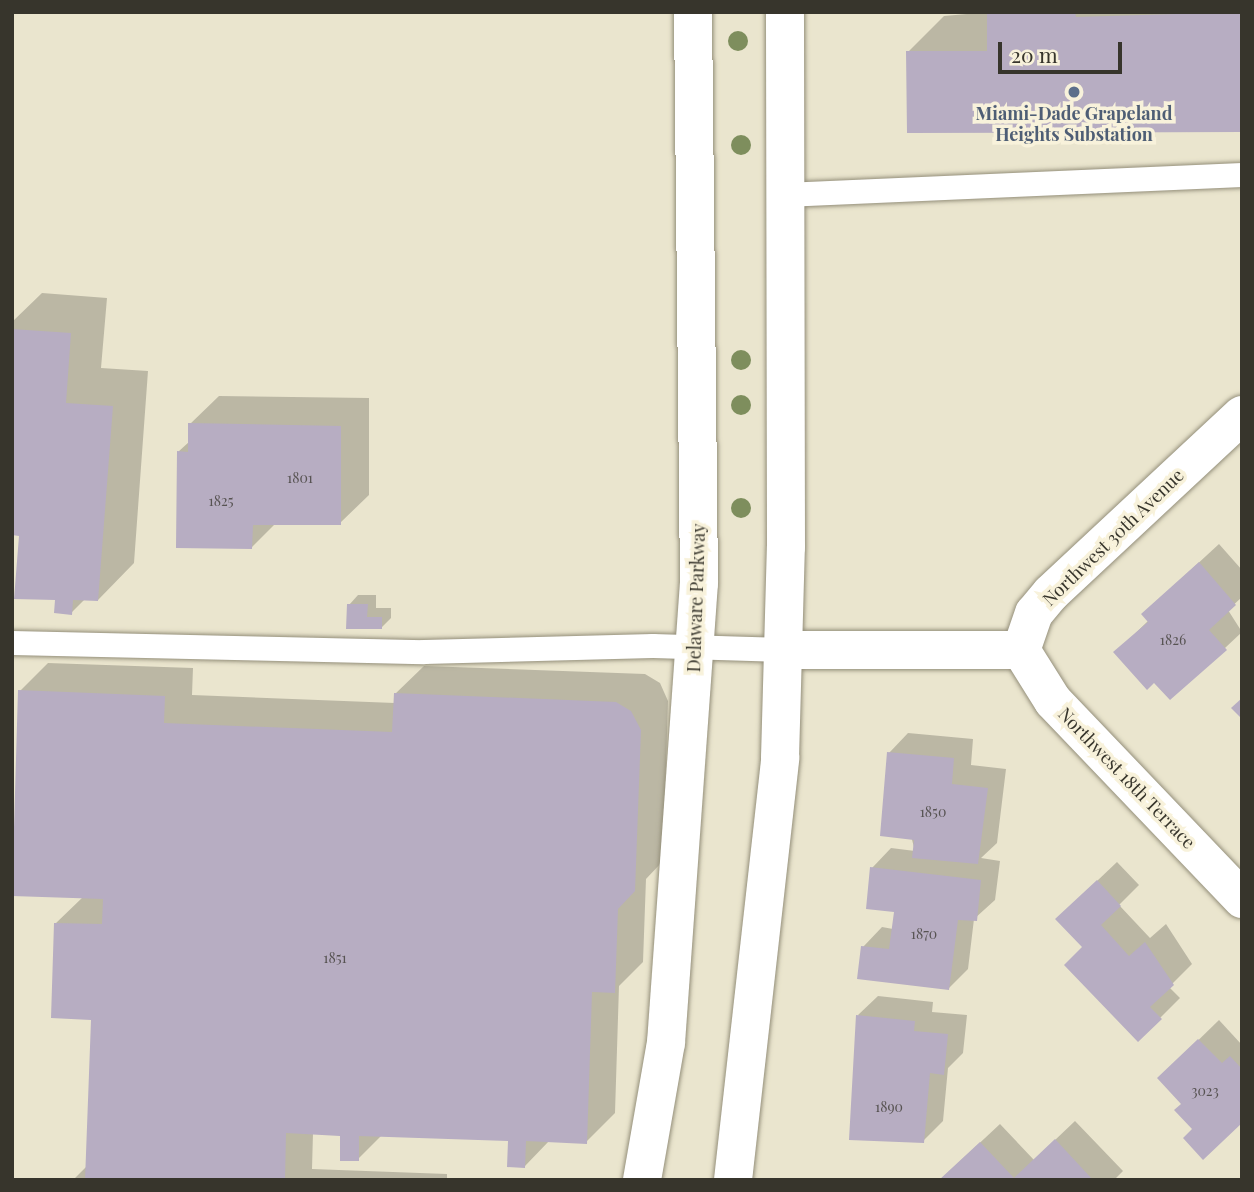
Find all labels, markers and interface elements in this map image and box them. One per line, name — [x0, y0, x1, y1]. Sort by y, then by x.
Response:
scale bar — [1002, 28, 1126, 72]
text: 20 m — [1011, 40, 1058, 68]
marker: Miami-Dade Grapeland Heights Substation — [1066, 84, 1082, 100]
place label: Miami-Dade Grapeland Heights Substation — [976, 103, 1172, 146]
street label: Northwest 30th Avenue — [1038, 464, 1188, 610]
house number: 1801 — [287, 470, 313, 486]
house number: 1825 — [209, 493, 233, 509]
street label: Delaware Parkway — [683, 523, 709, 673]
house number: 1826 — [1160, 632, 1186, 648]
street label: Northwest 18th Terrace — [1054, 703, 1200, 853]
house number: 1850 — [920, 804, 946, 820]
house number: 1870 — [911, 926, 937, 942]
house number: 1851 — [323, 950, 347, 966]
house number: 3023 — [1191, 1083, 1219, 1099]
house number: 1890 — [875, 1099, 903, 1115]

